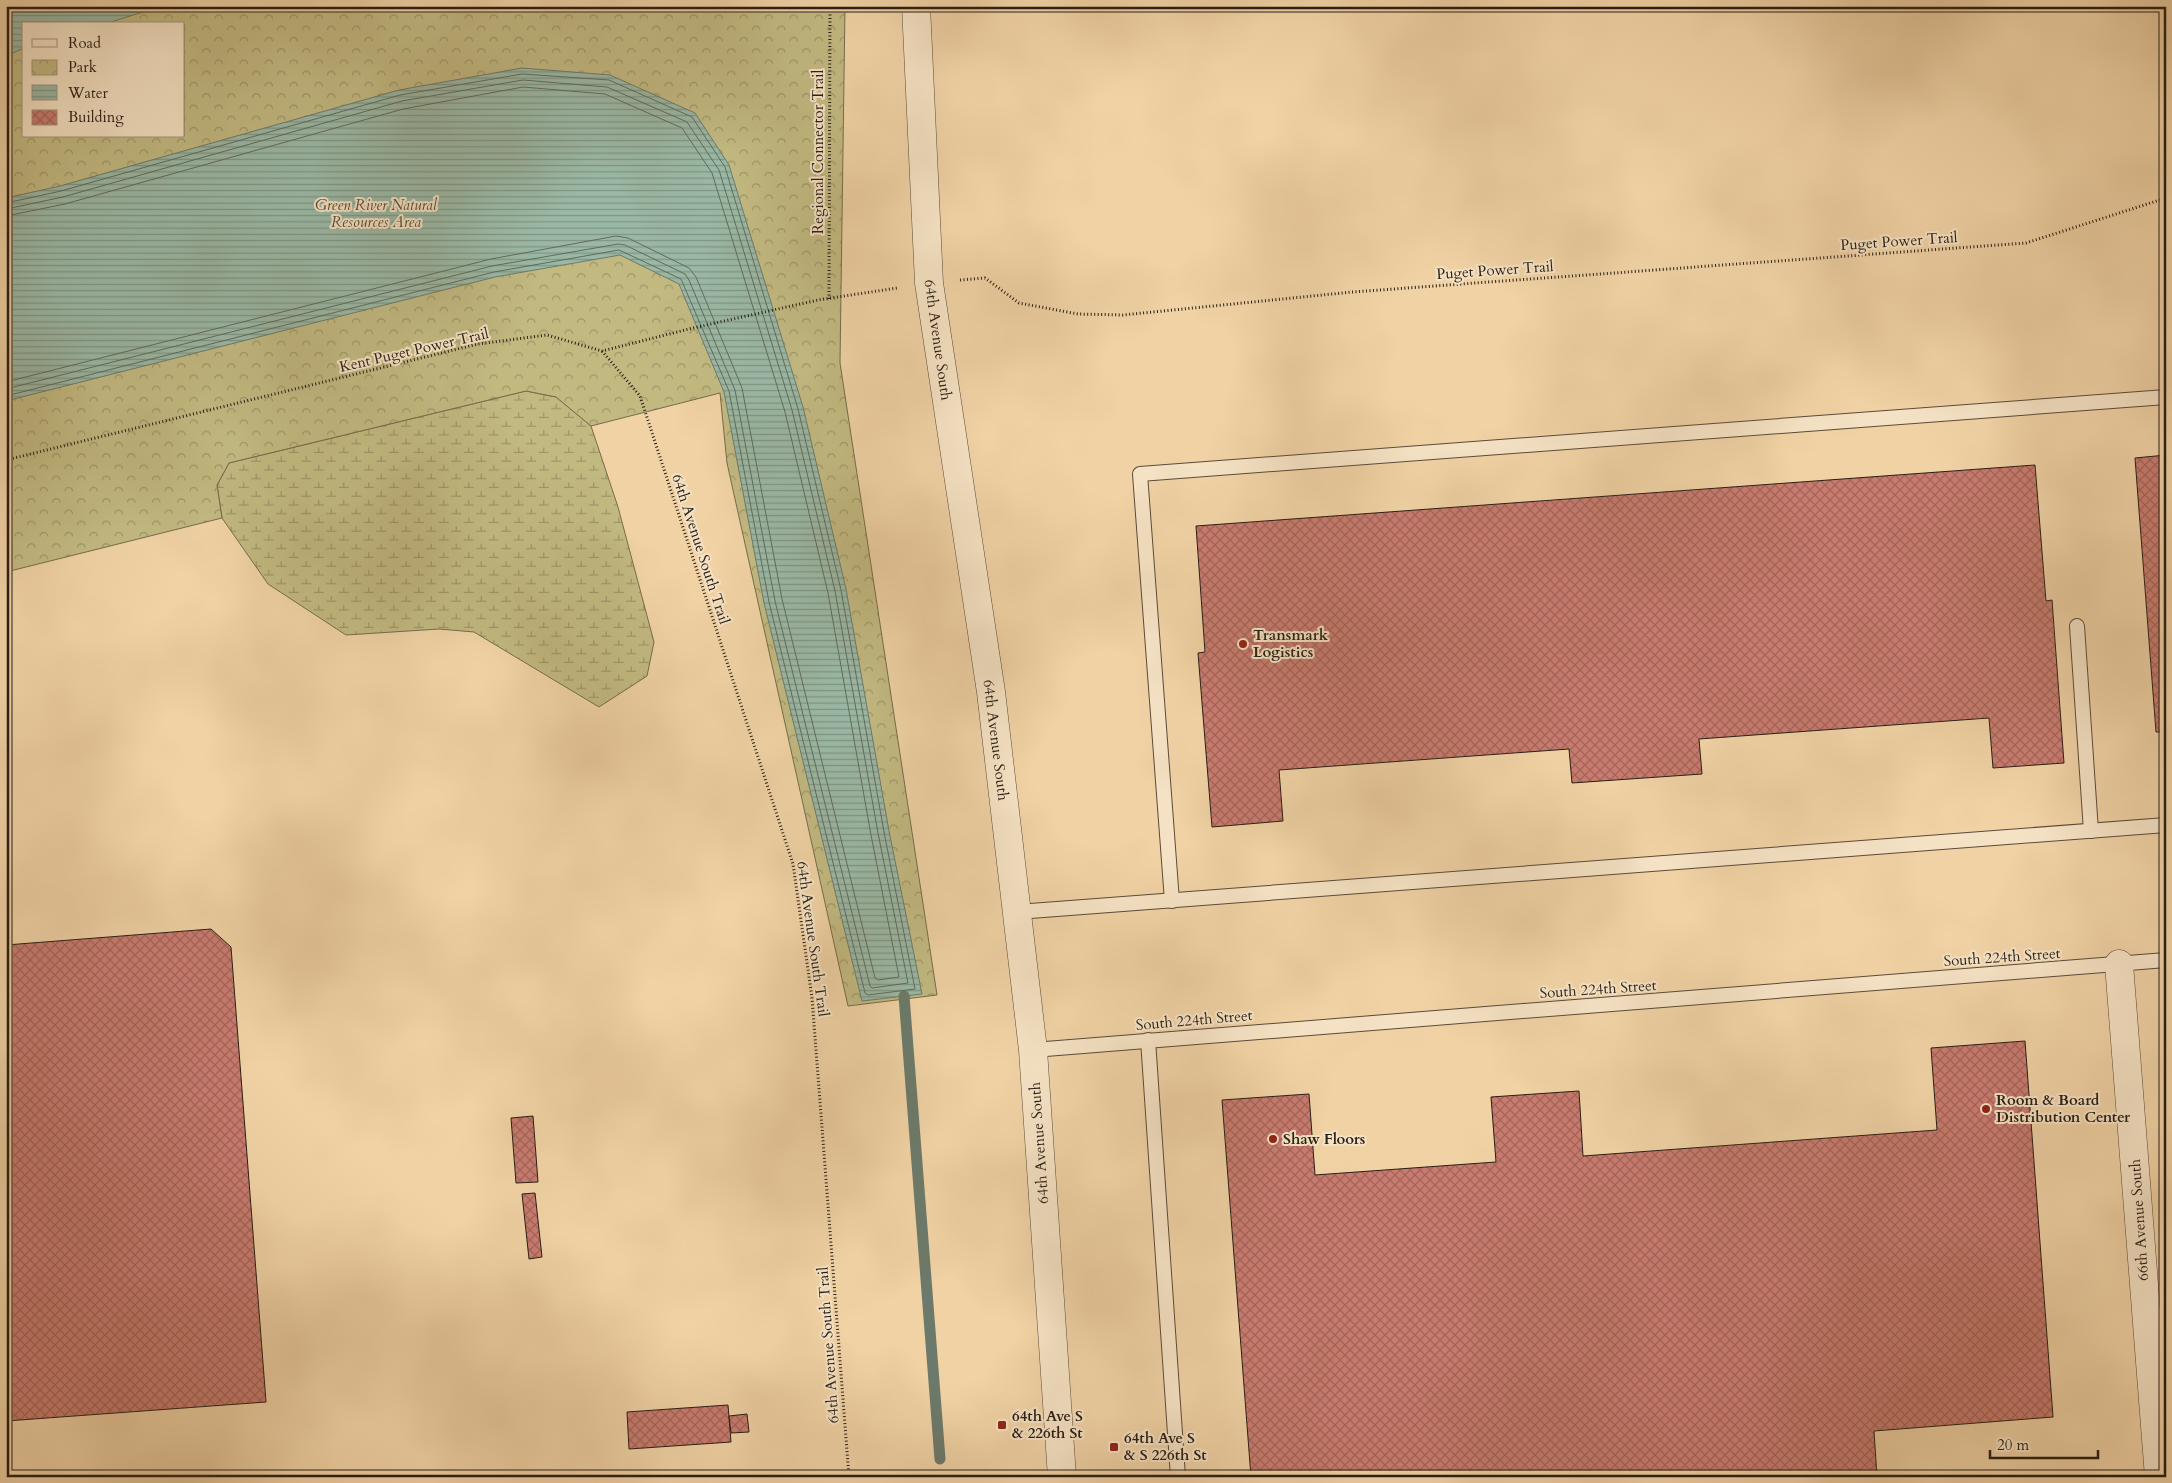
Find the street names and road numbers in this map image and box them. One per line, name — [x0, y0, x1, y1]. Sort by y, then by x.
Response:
street label: Regional Connector Trail — [808, 70, 828, 234]
street label: Puget Power Trail — [1840, 227, 1958, 255]
street label: Puget Power Trail — [1436, 256, 1554, 284]
street label: 64th Avenue South — [920, 278, 956, 402]
street label: Kent Puget Power Trail — [337, 323, 491, 377]
street label: 64th Avenue South Trail — [667, 471, 735, 627]
street label: 64th Avenue South — [979, 678, 1013, 802]
street label: 64th Avenue South Trail — [792, 860, 834, 1018]
street label: South 224th Street — [1943, 943, 2061, 971]
street label: South 224th Street — [1539, 975, 1657, 1003]
street label: South 224th Street — [1135, 1005, 1253, 1035]
street label: 64th Avenue South — [1025, 1081, 1053, 1204]
street label: 66th Avenue South — [2125, 1158, 2153, 1281]
street label: 64th Avenue South Trail — [813, 1266, 843, 1424]

